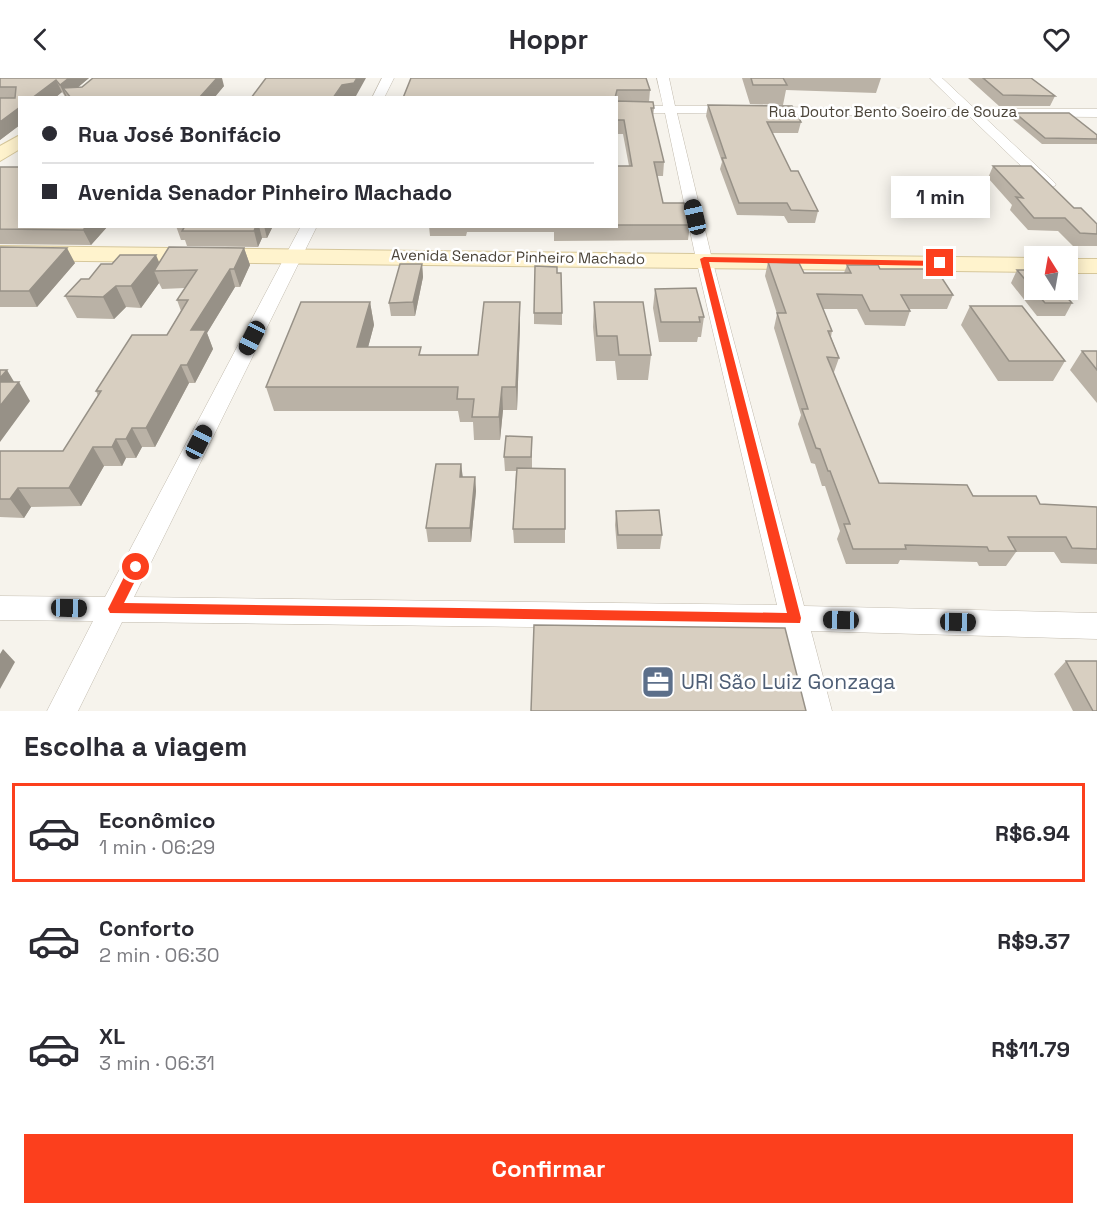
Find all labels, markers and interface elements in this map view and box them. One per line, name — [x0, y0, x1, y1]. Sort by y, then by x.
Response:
text: Hoppr — [509, 22, 588, 57]
icon: back — [24, 23, 57, 56]
icon: heart — [1040, 23, 1073, 56]
street label: Rua Doutor Bento Soeiro de Souza — [769, 102, 1018, 121]
text: Rua José Bonifácio — [78, 120, 281, 148]
callout: 1 min — [890, 176, 990, 218]
text: Avenida Senador Pinheiro Machado — [78, 178, 452, 206]
text: 1 min — [916, 184, 965, 210]
car — [682, 197, 708, 237]
street label: Avenida Senador Pinheiro Machado — [391, 245, 645, 268]
north arrow — [1024, 246, 1078, 300]
map controls — [1024, 246, 1078, 300]
route end — [926, 249, 953, 276]
car — [236, 318, 268, 358]
car — [183, 422, 215, 462]
route start — [122, 553, 149, 580]
car — [51, 599, 87, 617]
car — [823, 611, 859, 629]
car — [940, 613, 976, 631]
office icon: URI São Luiz Gonzaga — [640, 664, 676, 700]
place label: URI São Luiz Gonzaga — [681, 668, 895, 695]
text: Escolha a viagem — [24, 729, 247, 764]
icon: car — [27, 806, 81, 860]
text: Econômico — [99, 806, 216, 834]
text: R$6.94 — [995, 819, 1070, 847]
text: 1 min · 06:29 — [99, 834, 215, 860]
icon: car — [27, 914, 81, 968]
text: Conforto — [99, 914, 194, 942]
text: R$9.37 — [997, 927, 1070, 955]
text: 2 min · 06:30 — [99, 942, 220, 968]
icon: car — [27, 1022, 81, 1076]
text: XL — [99, 1022, 125, 1050]
text: R$11.79 — [991, 1035, 1070, 1063]
text: 3 min · 06:31 — [99, 1050, 215, 1076]
button: Confirmar — [24, 1134, 1073, 1203]

